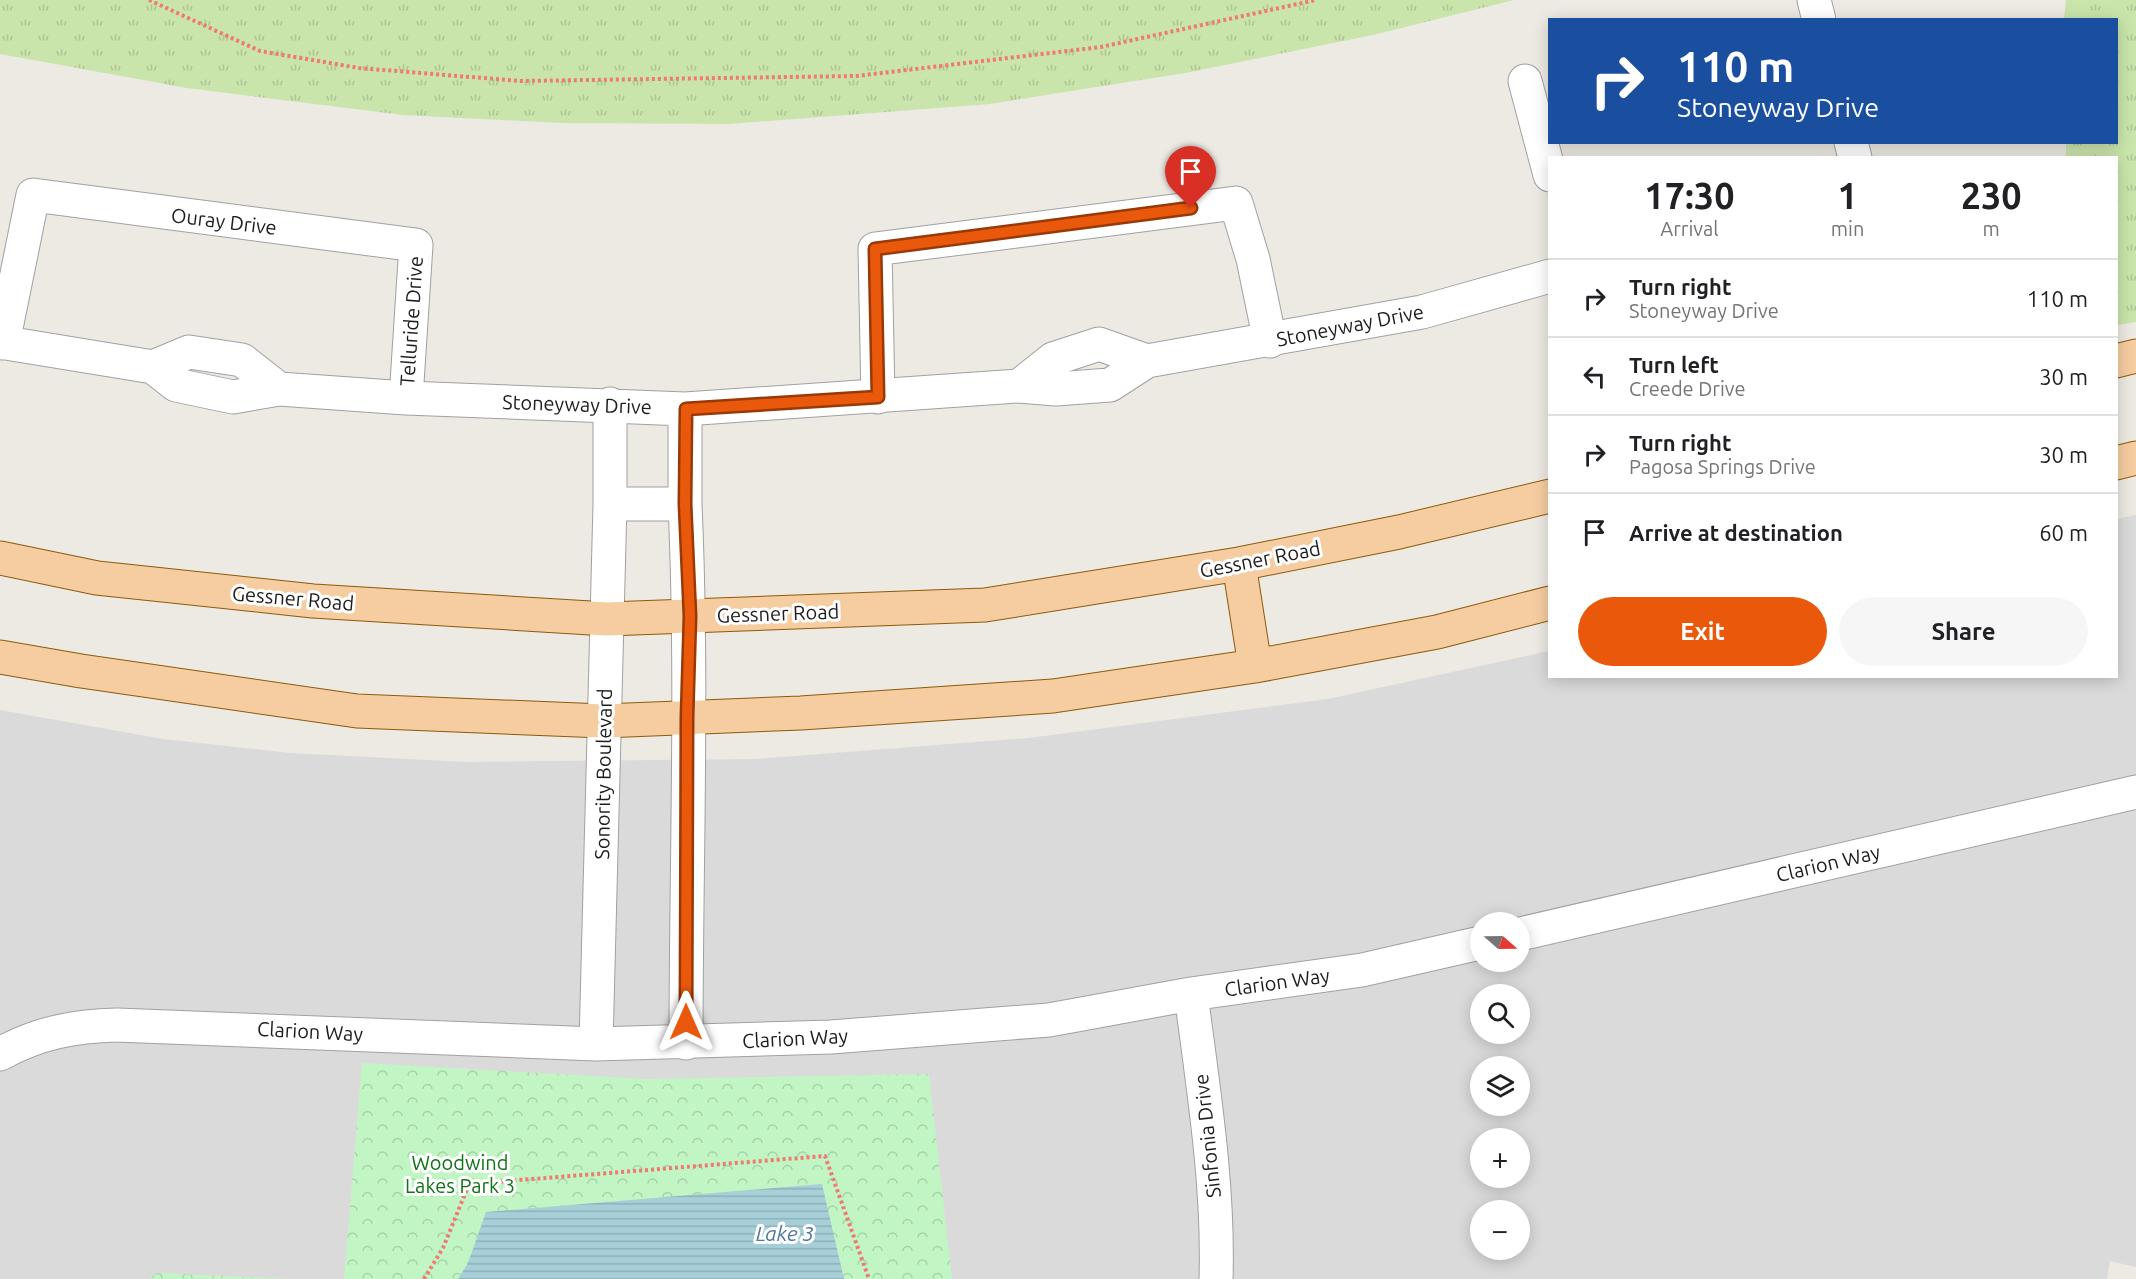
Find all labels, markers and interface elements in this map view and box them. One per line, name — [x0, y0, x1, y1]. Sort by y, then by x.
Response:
icon: right — [1578, 42, 1656, 120]
text: 110 m — [1677, 43, 1794, 90]
text: Stoneyway Drive — [1677, 92, 1879, 122]
pin — [1165, 146, 1216, 208]
icon: arrive — [1174, 155, 1207, 188]
text: 17:30 — [1644, 175, 1734, 216]
text: 1 — [1837, 175, 1858, 216]
text: 230 — [1961, 175, 2022, 216]
street label: Ouray Drive — [170, 203, 278, 239]
text: Arrival — [1660, 217, 1719, 240]
text: min — [1831, 217, 1864, 240]
text: m — [1983, 217, 2000, 240]
street label: Telluride Drive — [395, 255, 427, 387]
text: Turn right — [1629, 274, 1731, 299]
icon: right — [1578, 282, 1611, 315]
text: 110 m — [2027, 286, 2088, 311]
street label: Stoneyway Drive — [1274, 299, 1426, 351]
text: Stoneyway Drive — [1629, 299, 1779, 322]
text: Turn left — [1629, 352, 1719, 377]
icon: left — [1578, 360, 1611, 393]
text: 30 m — [2039, 364, 2088, 389]
text: Creede Drive — [1629, 377, 1746, 400]
street label: Stoneyway Drive — [502, 390, 652, 418]
text: Turn right — [1629, 430, 1731, 455]
icon: right — [1578, 438, 1611, 471]
text: 30 m — [2039, 442, 2088, 467]
text: Pagosa Springs Drive — [1629, 455, 1816, 478]
icon: arrive — [1578, 516, 1611, 549]
text: Arrive at destination — [1629, 520, 1843, 545]
text: 60 m — [2039, 520, 2088, 545]
street label: Gessner Road — [1198, 536, 1322, 582]
street label: Gessner Road — [231, 581, 355, 615]
button: Exit — [1578, 597, 1827, 666]
button: Share — [1839, 597, 2088, 666]
street label: Gessner Road — [716, 599, 840, 627]
street label: Sonority Boulevard — [590, 688, 616, 860]
street label: Clarion Way — [1774, 840, 1883, 886]
north arrow — [1470, 912, 1530, 972]
map controls — [1470, 912, 1530, 1260]
street label: Clarion Way — [1223, 963, 1331, 1001]
button: search — [1470, 984, 1530, 1044]
position arrow — [654, 990, 718, 1054]
street label: Clarion Way — [256, 1017, 364, 1045]
street label: Clarion Way — [741, 1024, 849, 1052]
button: layers — [1470, 1056, 1530, 1116]
street label: Sinfonia Drive — [1189, 1073, 1225, 1199]
button: + — [1470, 1128, 1530, 1188]
park label: Woodwind Lakes Park 3 — [405, 1151, 515, 1197]
button: − — [1470, 1200, 1530, 1260]
water label: Lake 3 — [756, 1221, 814, 1245]

